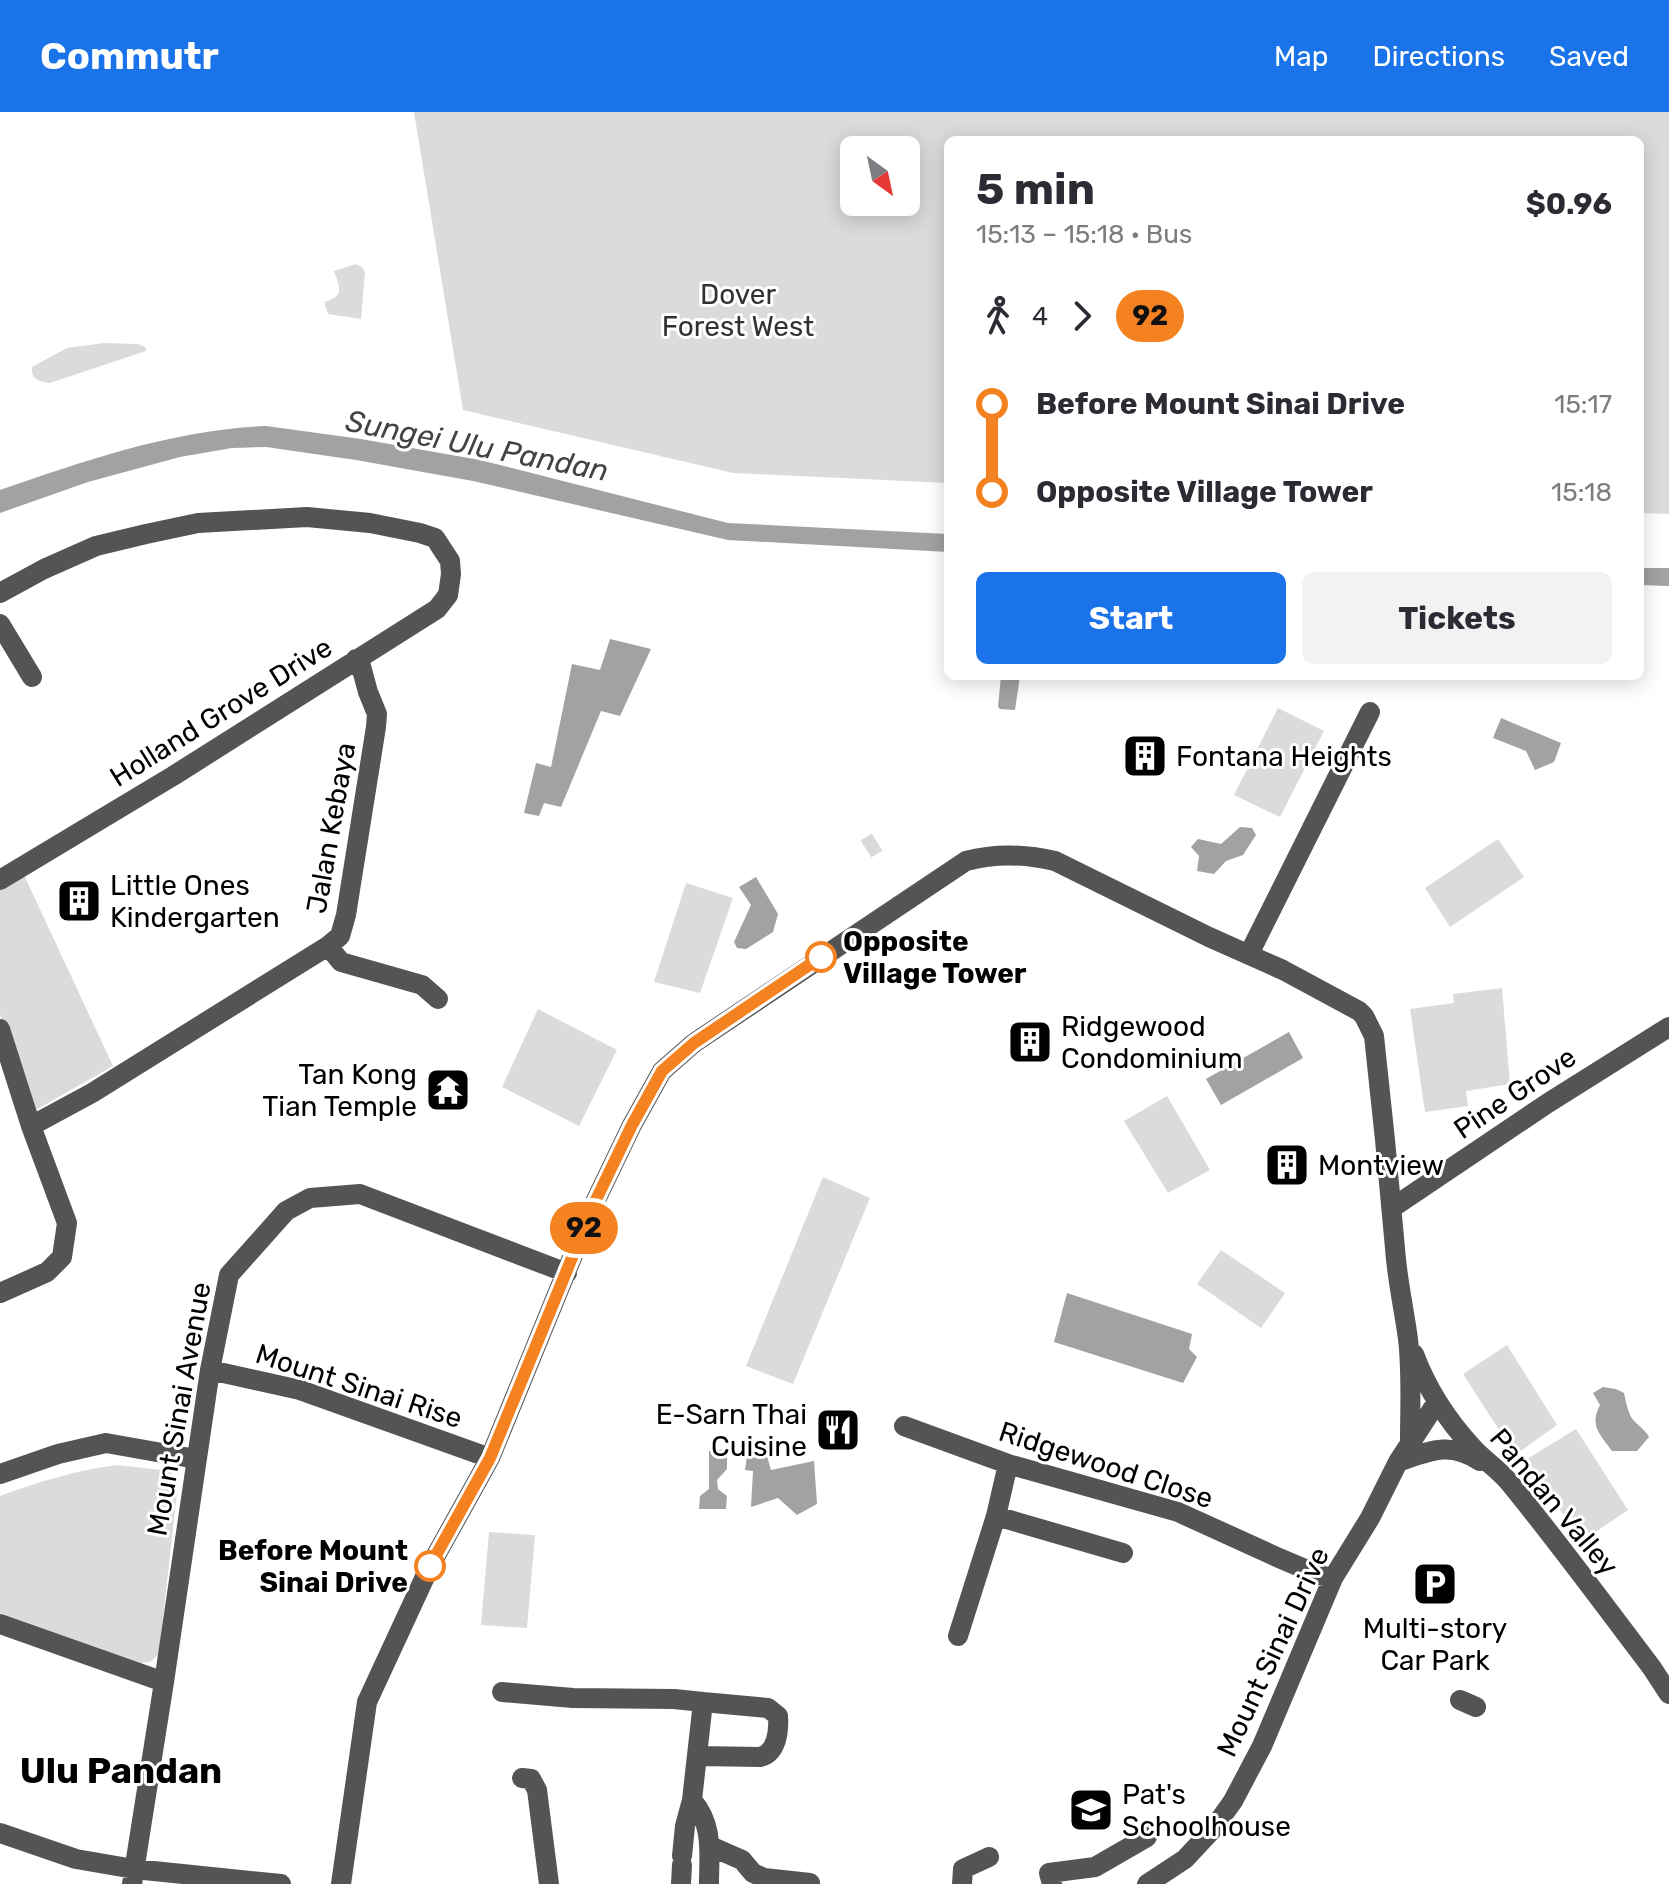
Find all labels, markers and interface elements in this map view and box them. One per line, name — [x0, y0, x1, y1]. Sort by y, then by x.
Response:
text: Commutr — [40, 33, 219, 79]
text: Map — [1274, 40, 1328, 73]
text: Directions — [1372, 40, 1505, 73]
text: Saved — [1549, 40, 1629, 73]
north arrow — [840, 136, 920, 216]
map controls — [840, 136, 920, 216]
text: 5 min — [976, 163, 1095, 215]
text: $0.96 — [1526, 186, 1612, 222]
text: 15:13 – 15:18 · Bus — [976, 219, 1192, 250]
park label: Dover Forest West — [662, 278, 814, 343]
icon: walk — [976, 294, 1020, 338]
icon: forward — [1060, 294, 1104, 338]
text: 92 — [1132, 299, 1168, 332]
text: 4 — [1032, 301, 1048, 332]
text: Before Mount Sinai Drive — [1036, 386, 1405, 422]
text: 15:17 — [1554, 389, 1612, 420]
water label: Sungei Ulu Pandan — [343, 403, 611, 489]
text: Opposite Village Tower — [1036, 474, 1373, 510]
text: 15:18 — [1551, 477, 1612, 508]
button: Start — [976, 572, 1286, 664]
button: Tickets — [1302, 572, 1612, 664]
street label: Holland Grove Drive — [104, 630, 338, 794]
building icon: Fontana Heights — [1121, 732, 1169, 780]
street label: Jalan Kebaya — [300, 740, 362, 916]
place label: Fontana Heights — [1176, 740, 1392, 773]
place label: Little Ones Kindergarten — [110, 869, 280, 934]
building icon: Little Ones Kindergarten — [55, 877, 103, 925]
place label: Opposite Village Tower — [843, 925, 1027, 990]
marker: Opposite Village Tower — [806, 942, 836, 972]
place label: Ridgewood Condominium — [1061, 1010, 1243, 1075]
building icon: Ridgewood Condominium — [1006, 1018, 1054, 1066]
street label: Pine Grove — [1448, 1040, 1582, 1146]
place label: Tan Kong Tian Temple — [262, 1058, 417, 1123]
temple icon: Tan Kong Tian Temple — [424, 1066, 472, 1114]
building icon: Montview — [1263, 1141, 1311, 1189]
place label: Montview — [1318, 1149, 1444, 1182]
line badge: 92 — [548, 1202, 620, 1254]
text: 92 — [566, 1211, 602, 1244]
street label: Mount Sinai Avenue — [140, 1279, 218, 1539]
street label: Mount Sinai Rise — [252, 1337, 466, 1435]
place label: E-Sarn Thai Cuisine — [656, 1398, 807, 1463]
restaurant icon: E-Sarn Thai Cuisine — [814, 1406, 862, 1454]
street label: Ridgewood Close — [995, 1415, 1217, 1515]
street label: Pandan Valley — [1483, 1422, 1625, 1582]
place label: Before Mount Sinai Drive — [218, 1534, 408, 1599]
street label: Mount Sinai Drive — [1210, 1542, 1336, 1762]
marker: Before Mount Sinai Drive — [415, 1551, 445, 1581]
parking icon: Multi-story Car Park — [1411, 1560, 1459, 1608]
place label: Multi-story Car Park — [1363, 1612, 1507, 1677]
district label: Ulu Pandan — [20, 1749, 222, 1792]
place label: Pat's Schoolhouse — [1122, 1778, 1291, 1843]
school or university icon: Pat's Schoolhouse — [1067, 1786, 1115, 1834]

